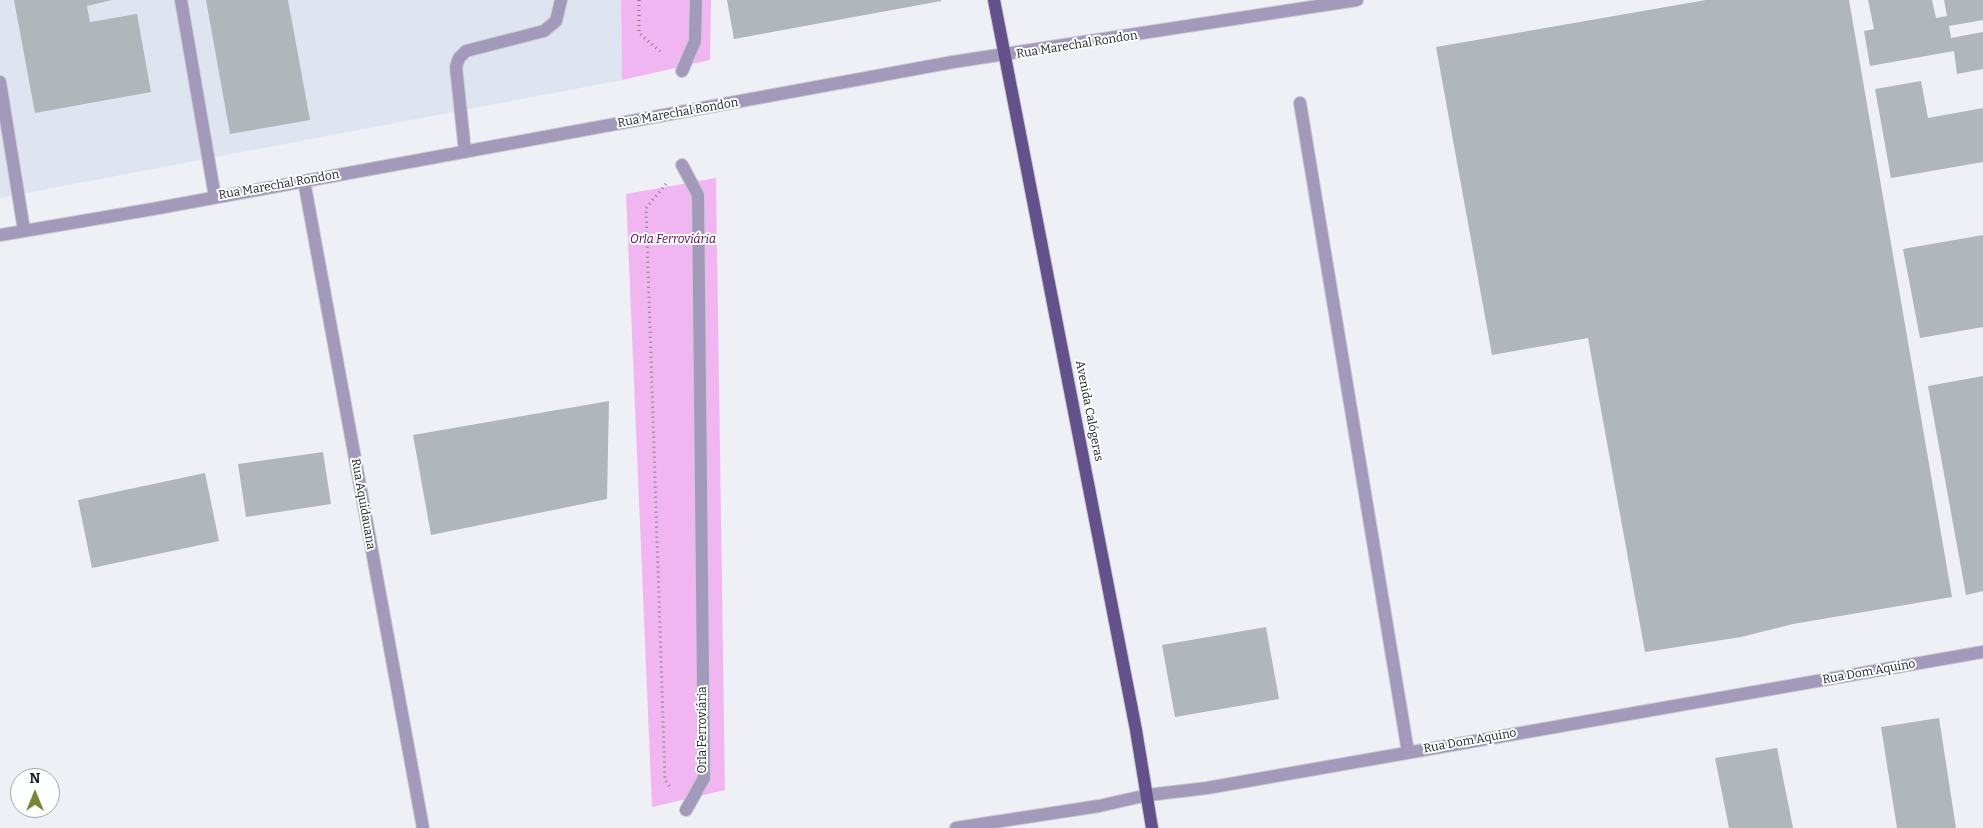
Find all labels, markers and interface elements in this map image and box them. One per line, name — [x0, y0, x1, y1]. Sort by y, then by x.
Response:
street label: Rua Marechal Rondon — [1015, 28, 1139, 62]
street label: Rua Marechal Rondon — [617, 95, 739, 131]
street label: Rua Marechal Rondon — [218, 167, 340, 203]
park label: Orla Ferroviária — [630, 233, 716, 247]
street label: Avenida Calógeras — [1072, 359, 1106, 463]
street label: Rua Aquidauana — [348, 457, 378, 551]
street label: Rua Dom Aquino — [1821, 657, 1917, 687]
street label: Orla Ferroviária — [696, 686, 710, 774]
street label: Rua Dom Aquino — [1422, 726, 1518, 756]
north arrow — [10, 768, 60, 818]
text: N — [30, 770, 40, 787]

